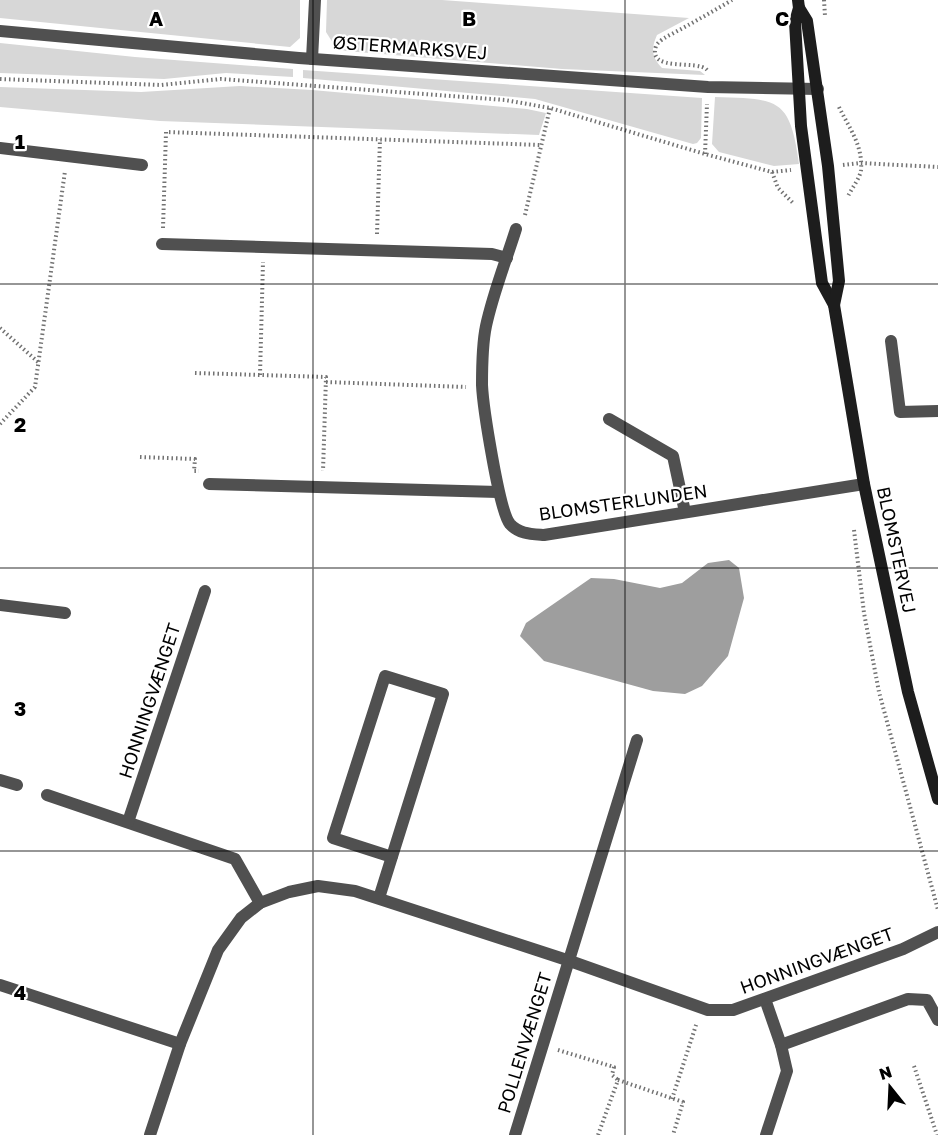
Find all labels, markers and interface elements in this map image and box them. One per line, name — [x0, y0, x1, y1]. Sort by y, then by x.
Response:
text: A — [149, 6, 163, 30]
text: B — [462, 6, 476, 30]
text: C — [775, 6, 789, 30]
street label: ØSTERMARKSVEJ — [332, 31, 488, 63]
text: 1 — [15, 129, 25, 153]
text: 2 — [14, 412, 26, 436]
street label: BLOMSTERLUNDEN — [537, 479, 709, 525]
street label: BLOMSTERVEJ — [873, 485, 921, 615]
street label: HONNINGVÆNGET — [114, 620, 184, 781]
text: 3 — [14, 696, 26, 720]
street label: HONNINGVÆNGET — [737, 922, 896, 998]
street label: POLLENVÆNGET — [492, 970, 556, 1116]
text: 4 — [14, 980, 26, 1004]
north arrow — [860, 1057, 920, 1117]
text: N — [876, 1061, 894, 1084]

